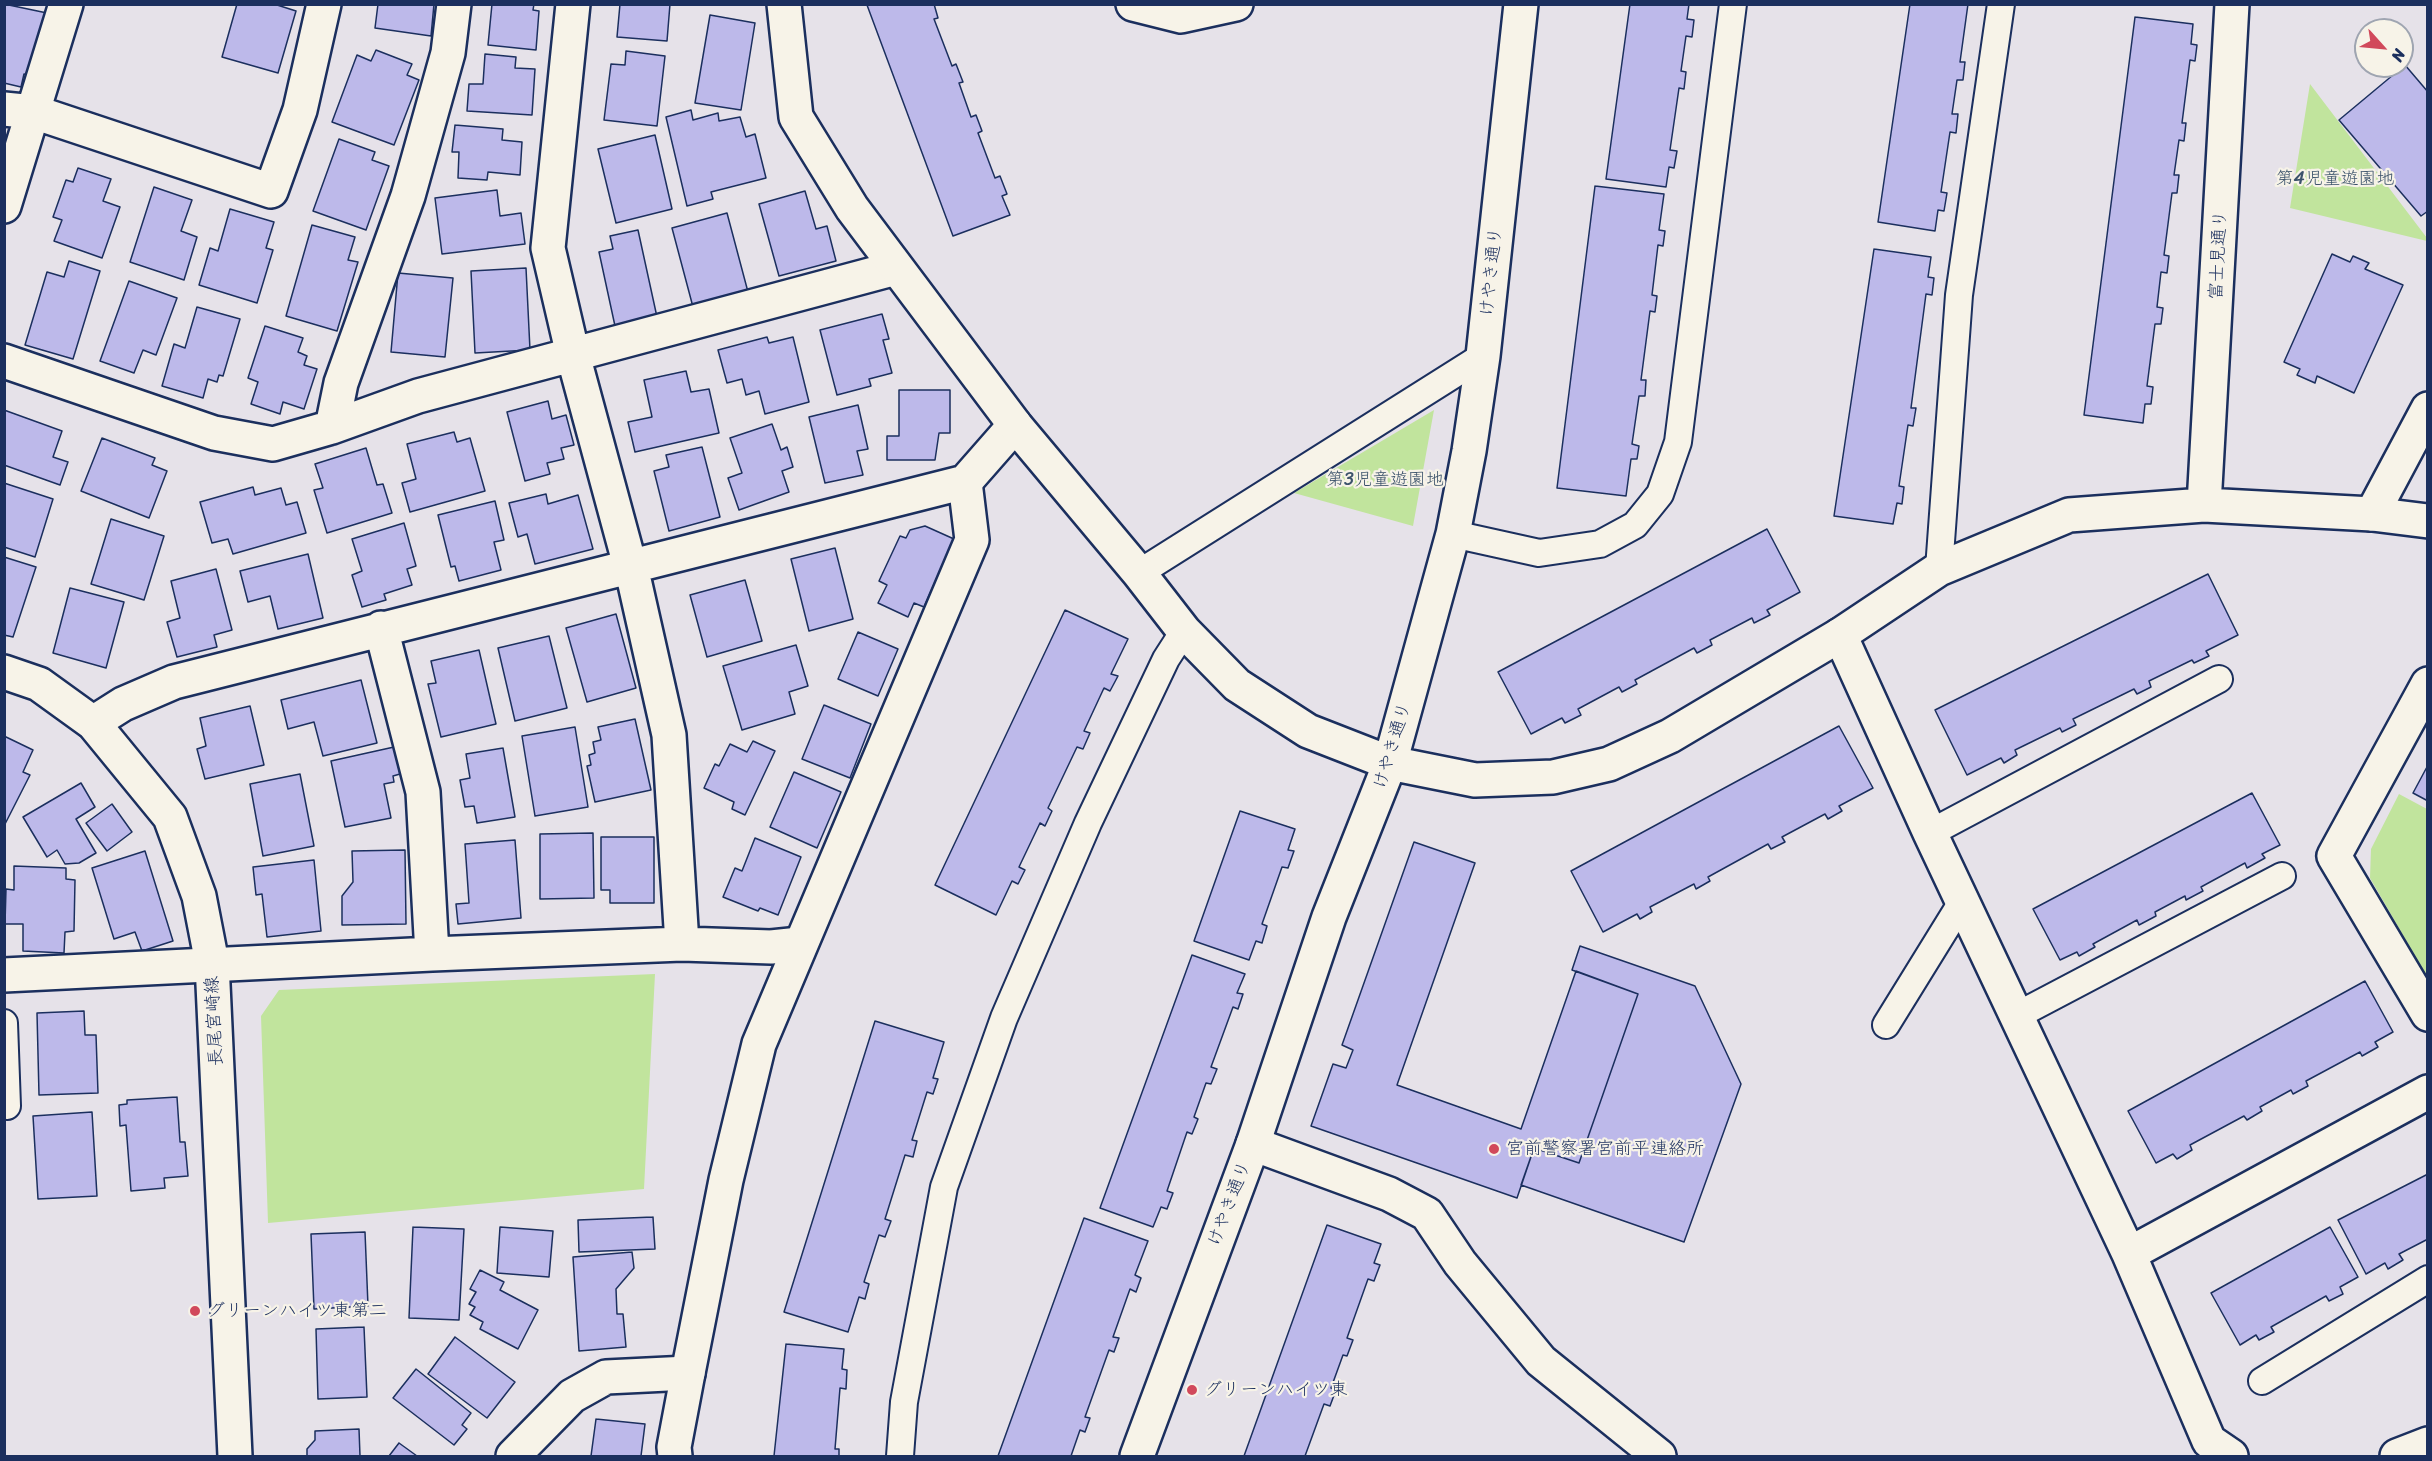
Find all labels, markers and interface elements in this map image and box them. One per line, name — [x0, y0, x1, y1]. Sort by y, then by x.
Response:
north arrow — [2354, 18, 2414, 78]
text: N — [2383, 44, 2414, 67]
park label: 第4児童遊園地 — [2275, 168, 2395, 190]
street label: 富士見通り — [2206, 209, 2232, 301]
street label: けやき通り — [1477, 226, 1507, 318]
park label: 第3児童遊園地 — [1326, 469, 1444, 491]
street label: けやき通り — [1370, 700, 1416, 792]
street label: 長尾宮崎線 — [202, 975, 228, 1067]
place label: 宮前警察署宮前平連絡所 — [1506, 1138, 1704, 1160]
marker: 宮前警察署宮前平連絡所 — [1487, 1142, 1501, 1156]
street label: けやき通り — [1204, 1158, 1256, 1250]
place label: グリーンハイツ東第二 — [207, 1300, 387, 1322]
marker: グリーンハイツ東第二 — [188, 1304, 202, 1318]
place label: グリーンハイツ東 — [1204, 1379, 1348, 1401]
marker: グリーンハイツ東 — [1185, 1383, 1199, 1397]

